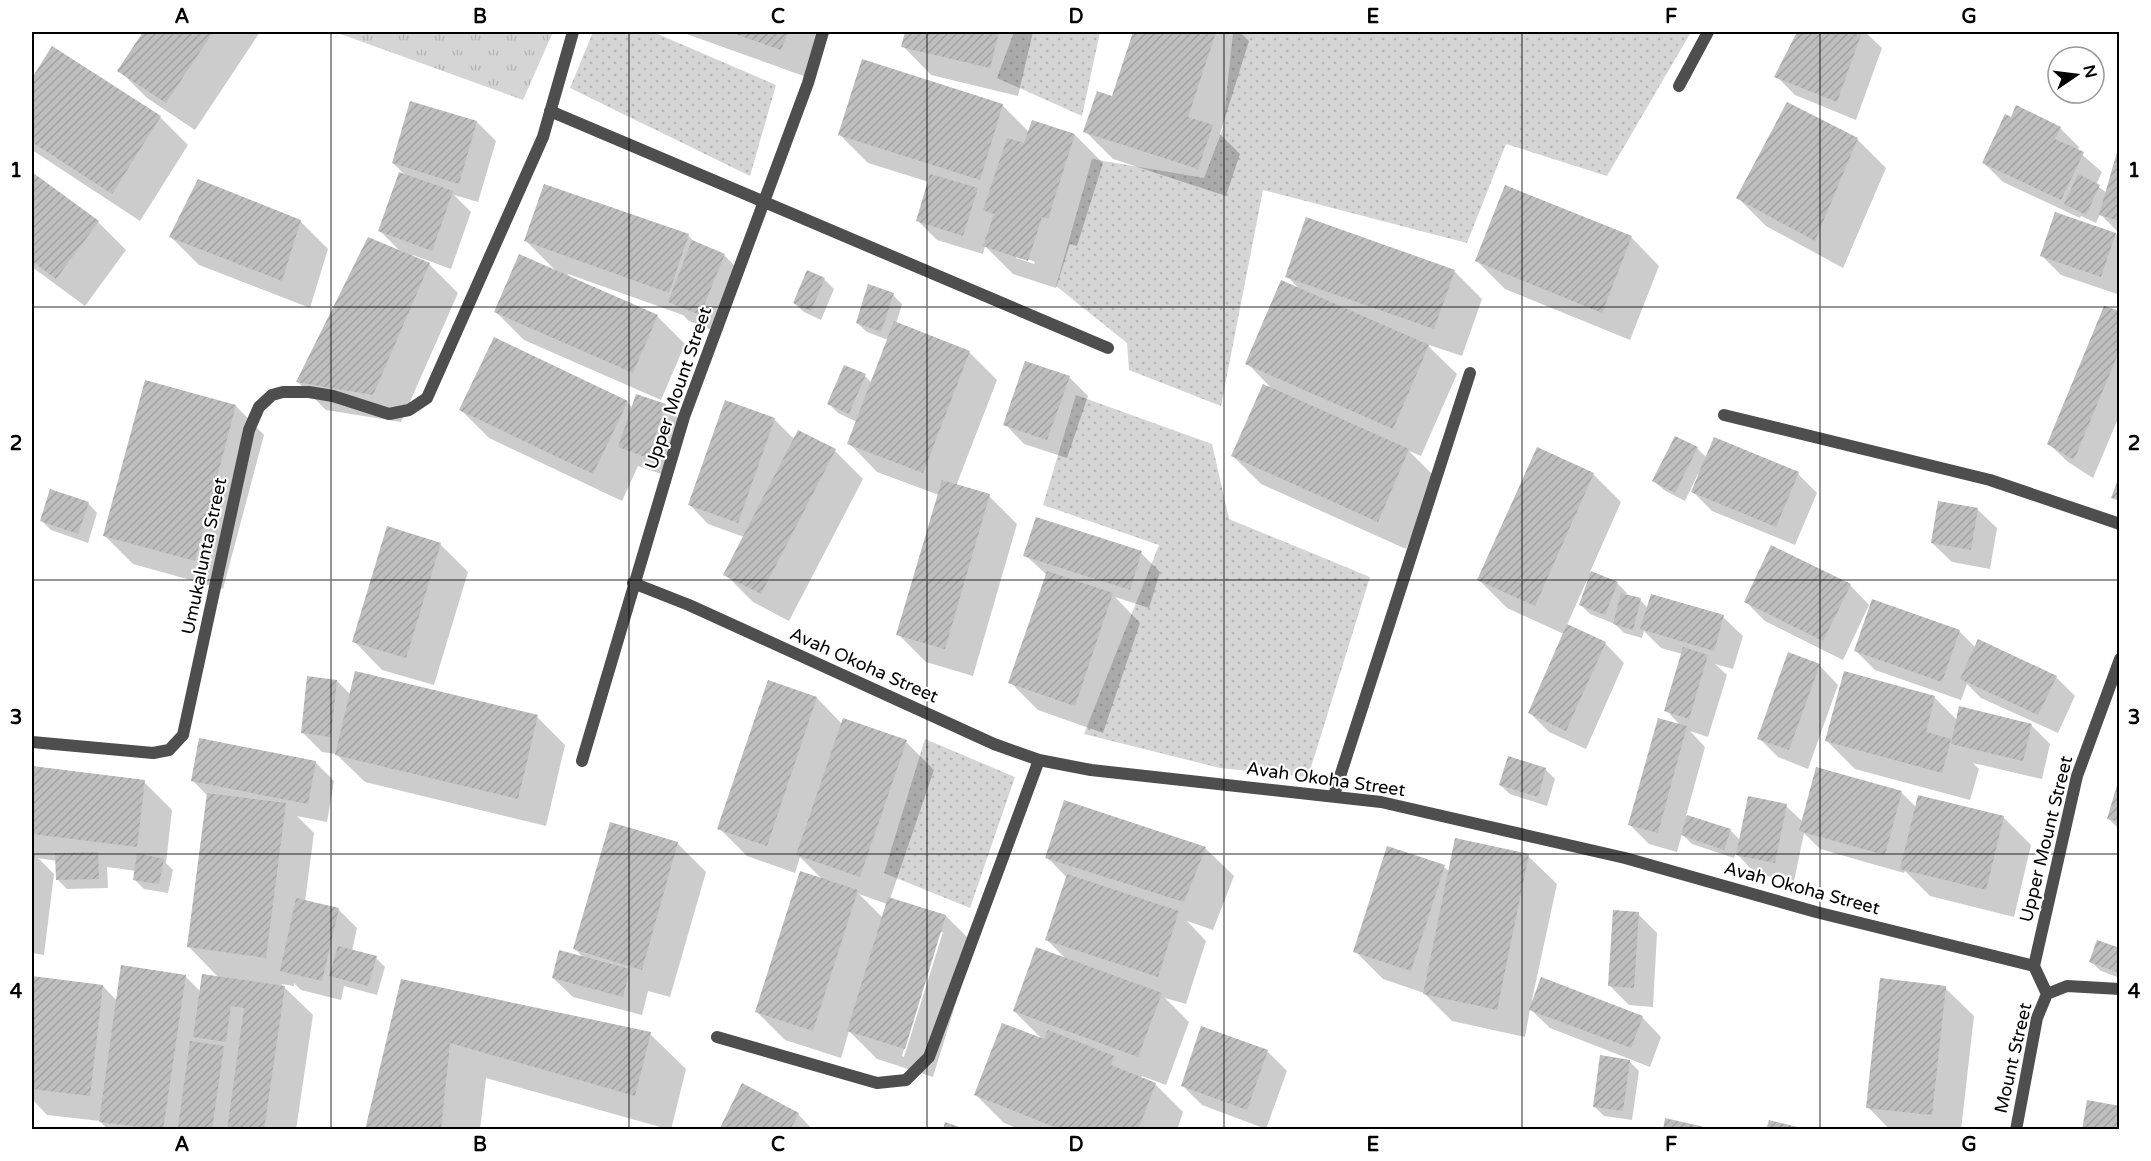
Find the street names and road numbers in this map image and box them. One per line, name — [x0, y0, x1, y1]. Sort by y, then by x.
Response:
street label: Upper Mount Street — [640, 304, 716, 472]
street label: Umukalunta Street — [177, 475, 231, 636]
street label: Avah Okoha Street — [786, 622, 942, 708]
street label: Upper Mount Street — [2015, 753, 2077, 924]
street label: Avah Okoha Street — [1245, 757, 1407, 801]
street label: Avah Okoha Street — [1722, 857, 1882, 919]
street label: Mount Street — [1990, 1000, 2036, 1115]

